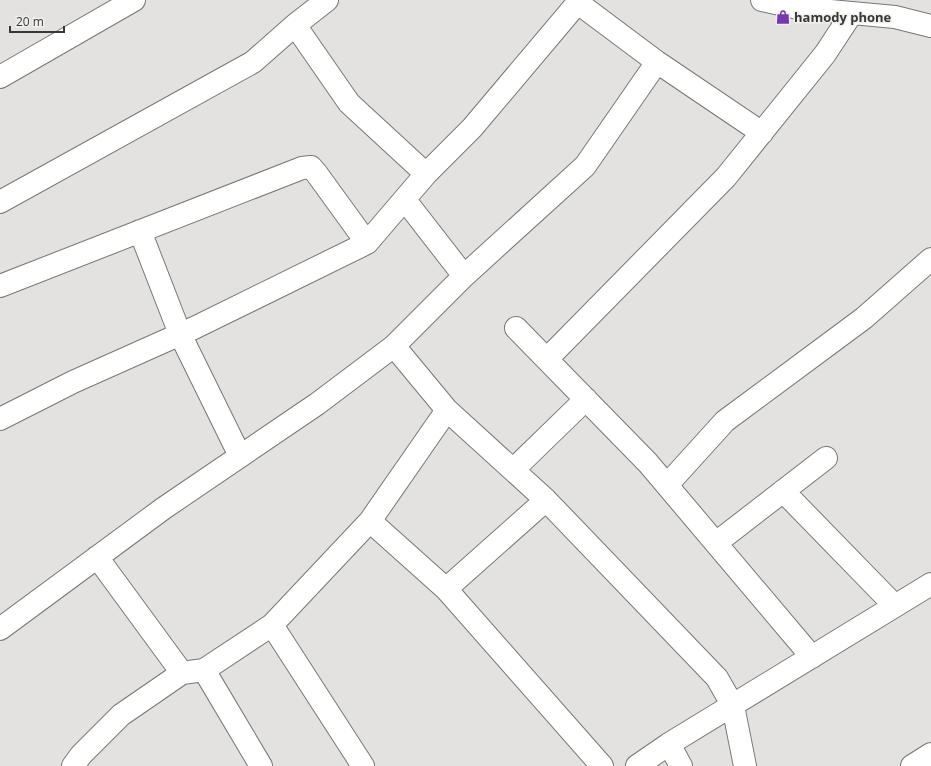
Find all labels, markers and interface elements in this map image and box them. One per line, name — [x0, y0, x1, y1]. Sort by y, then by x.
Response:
scale bar — [10, 8, 64, 34]
place label: hamody phone — [794, 8, 892, 26]
shop icon: hamody phone — [775, 9, 791, 25]
text: 20 m — [16, 13, 44, 30]

